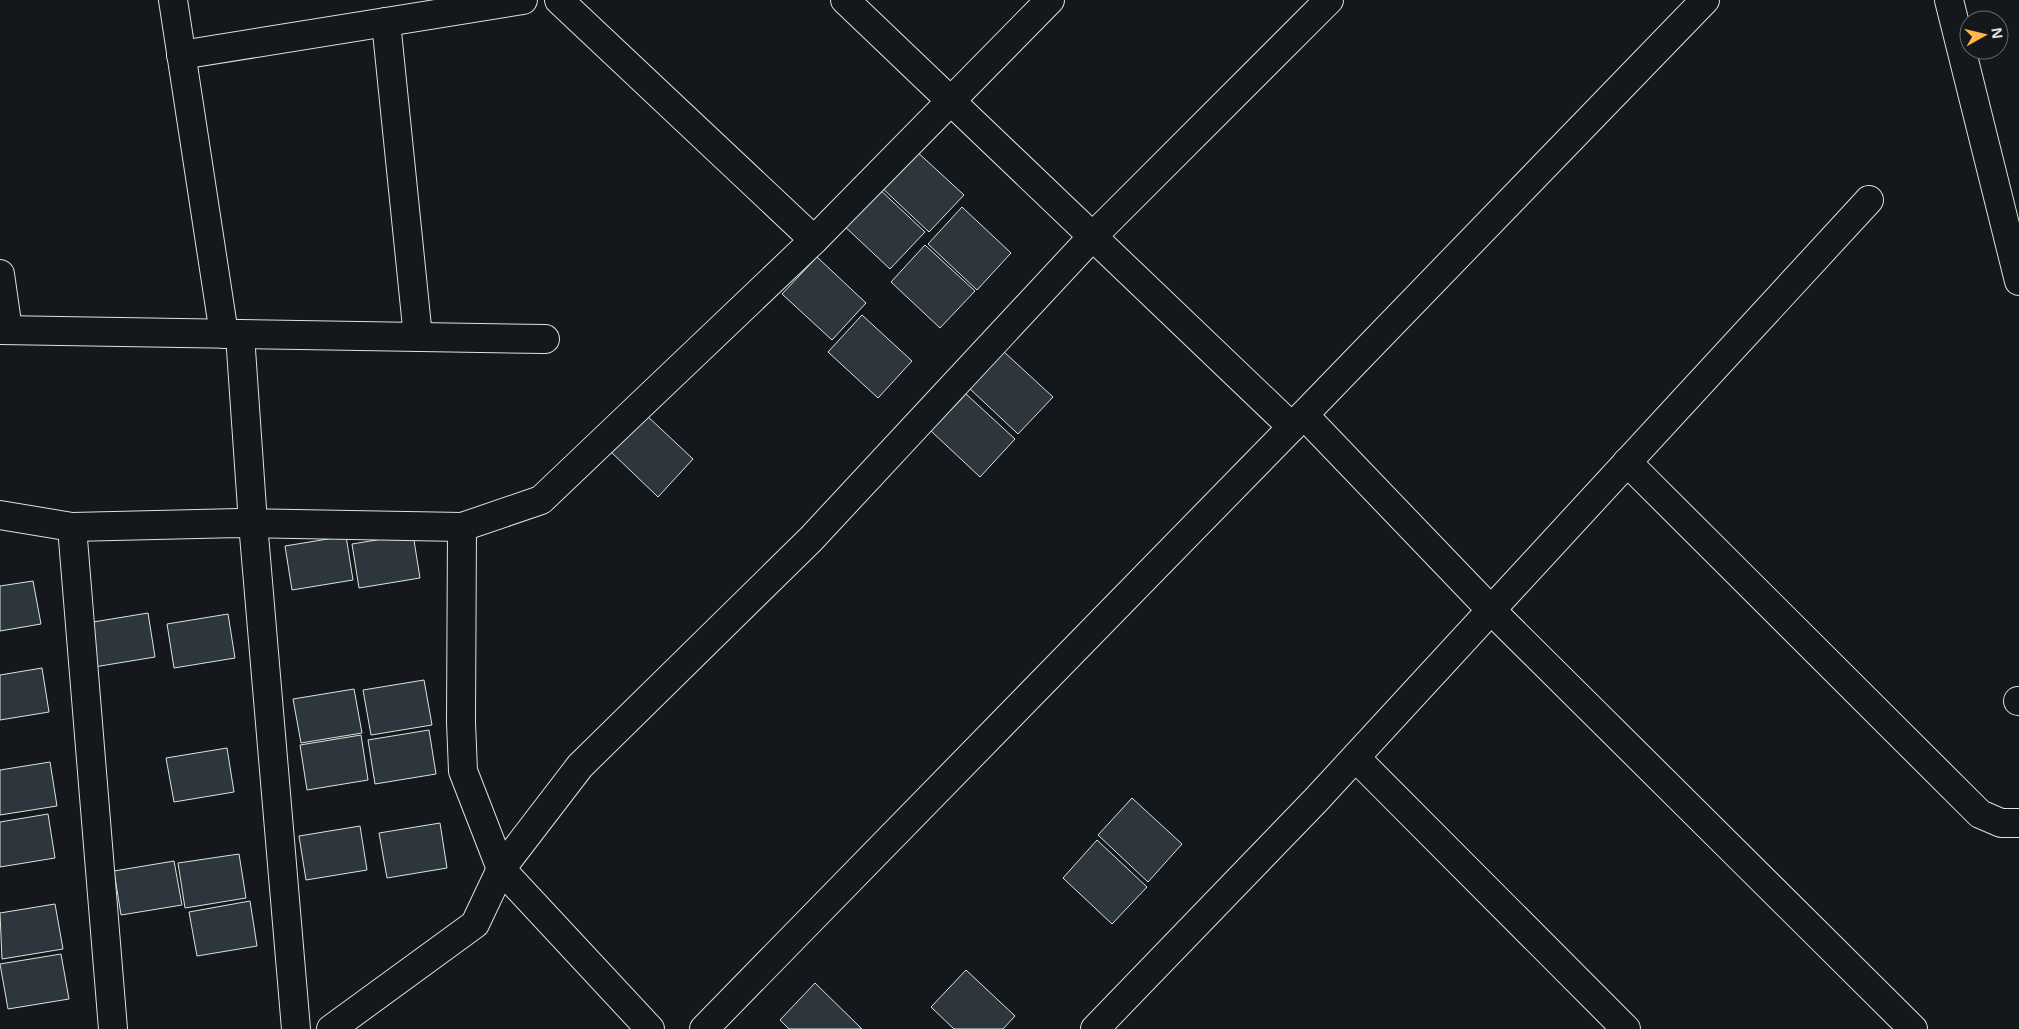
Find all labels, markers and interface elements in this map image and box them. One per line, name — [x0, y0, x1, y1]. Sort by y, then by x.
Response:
north arrow — [1959, 10, 2009, 60]
text: N — [1987, 26, 2008, 40]

